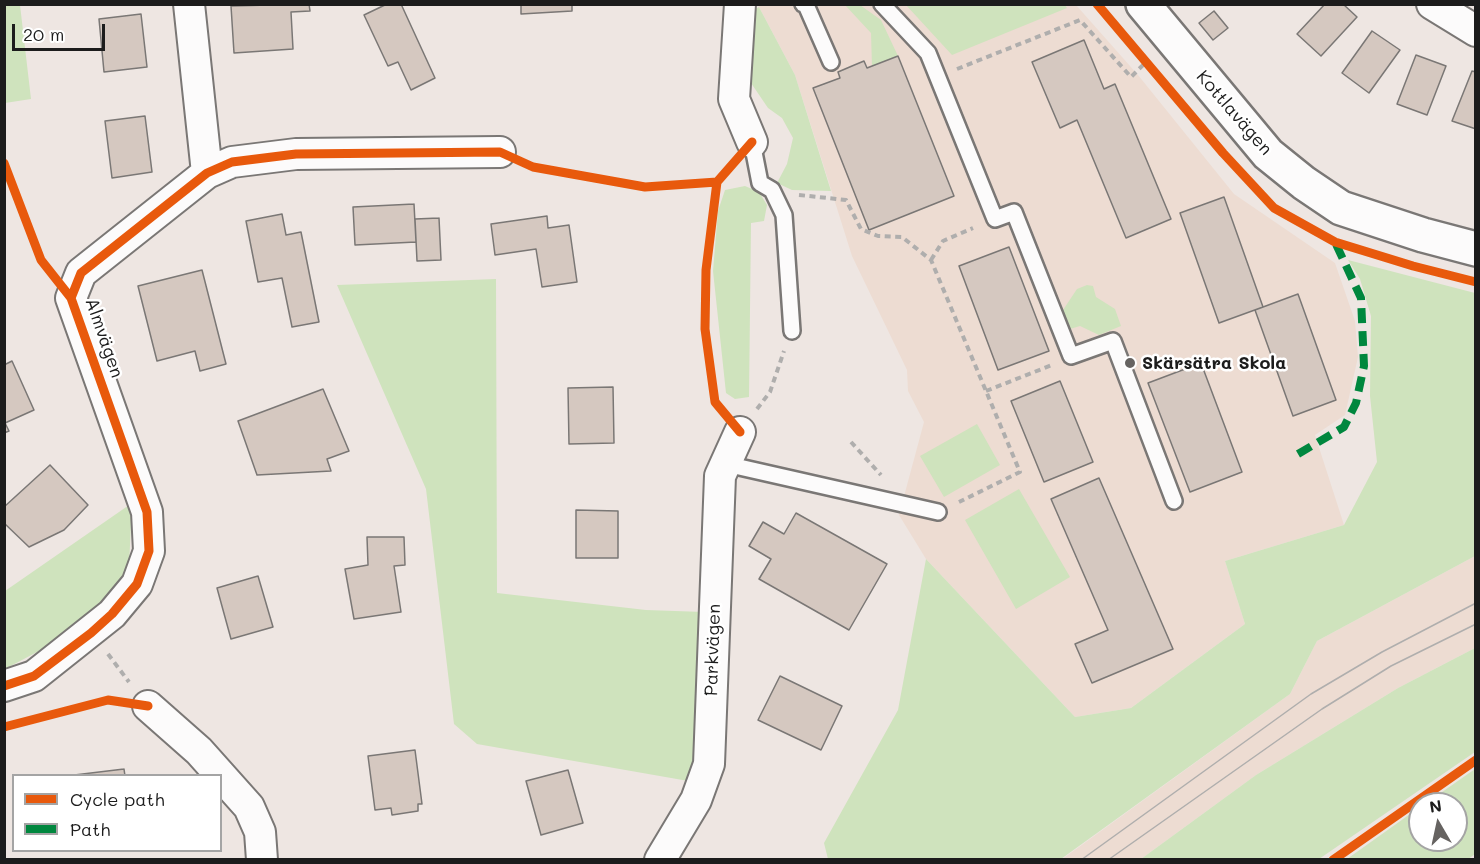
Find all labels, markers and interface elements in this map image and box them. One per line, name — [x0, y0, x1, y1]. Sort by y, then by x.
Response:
scale bar — [15, 12, 108, 50]
text: 20 m — [23, 22, 64, 46]
street label: Kottlavägen — [1191, 66, 1277, 160]
street label: Almvägen — [80, 295, 128, 381]
place label: Skärsätra Skola — [1142, 352, 1286, 374]
marker: Skärsätra Skola — [1123, 356, 1137, 370]
street label: Parkvägen — [701, 603, 725, 697]
legend — [12, 774, 222, 852]
text: Cycle path — [70, 787, 165, 811]
north arrow — [1408, 792, 1468, 852]
text: N — [1428, 794, 1443, 817]
text: Path — [70, 817, 110, 841]

